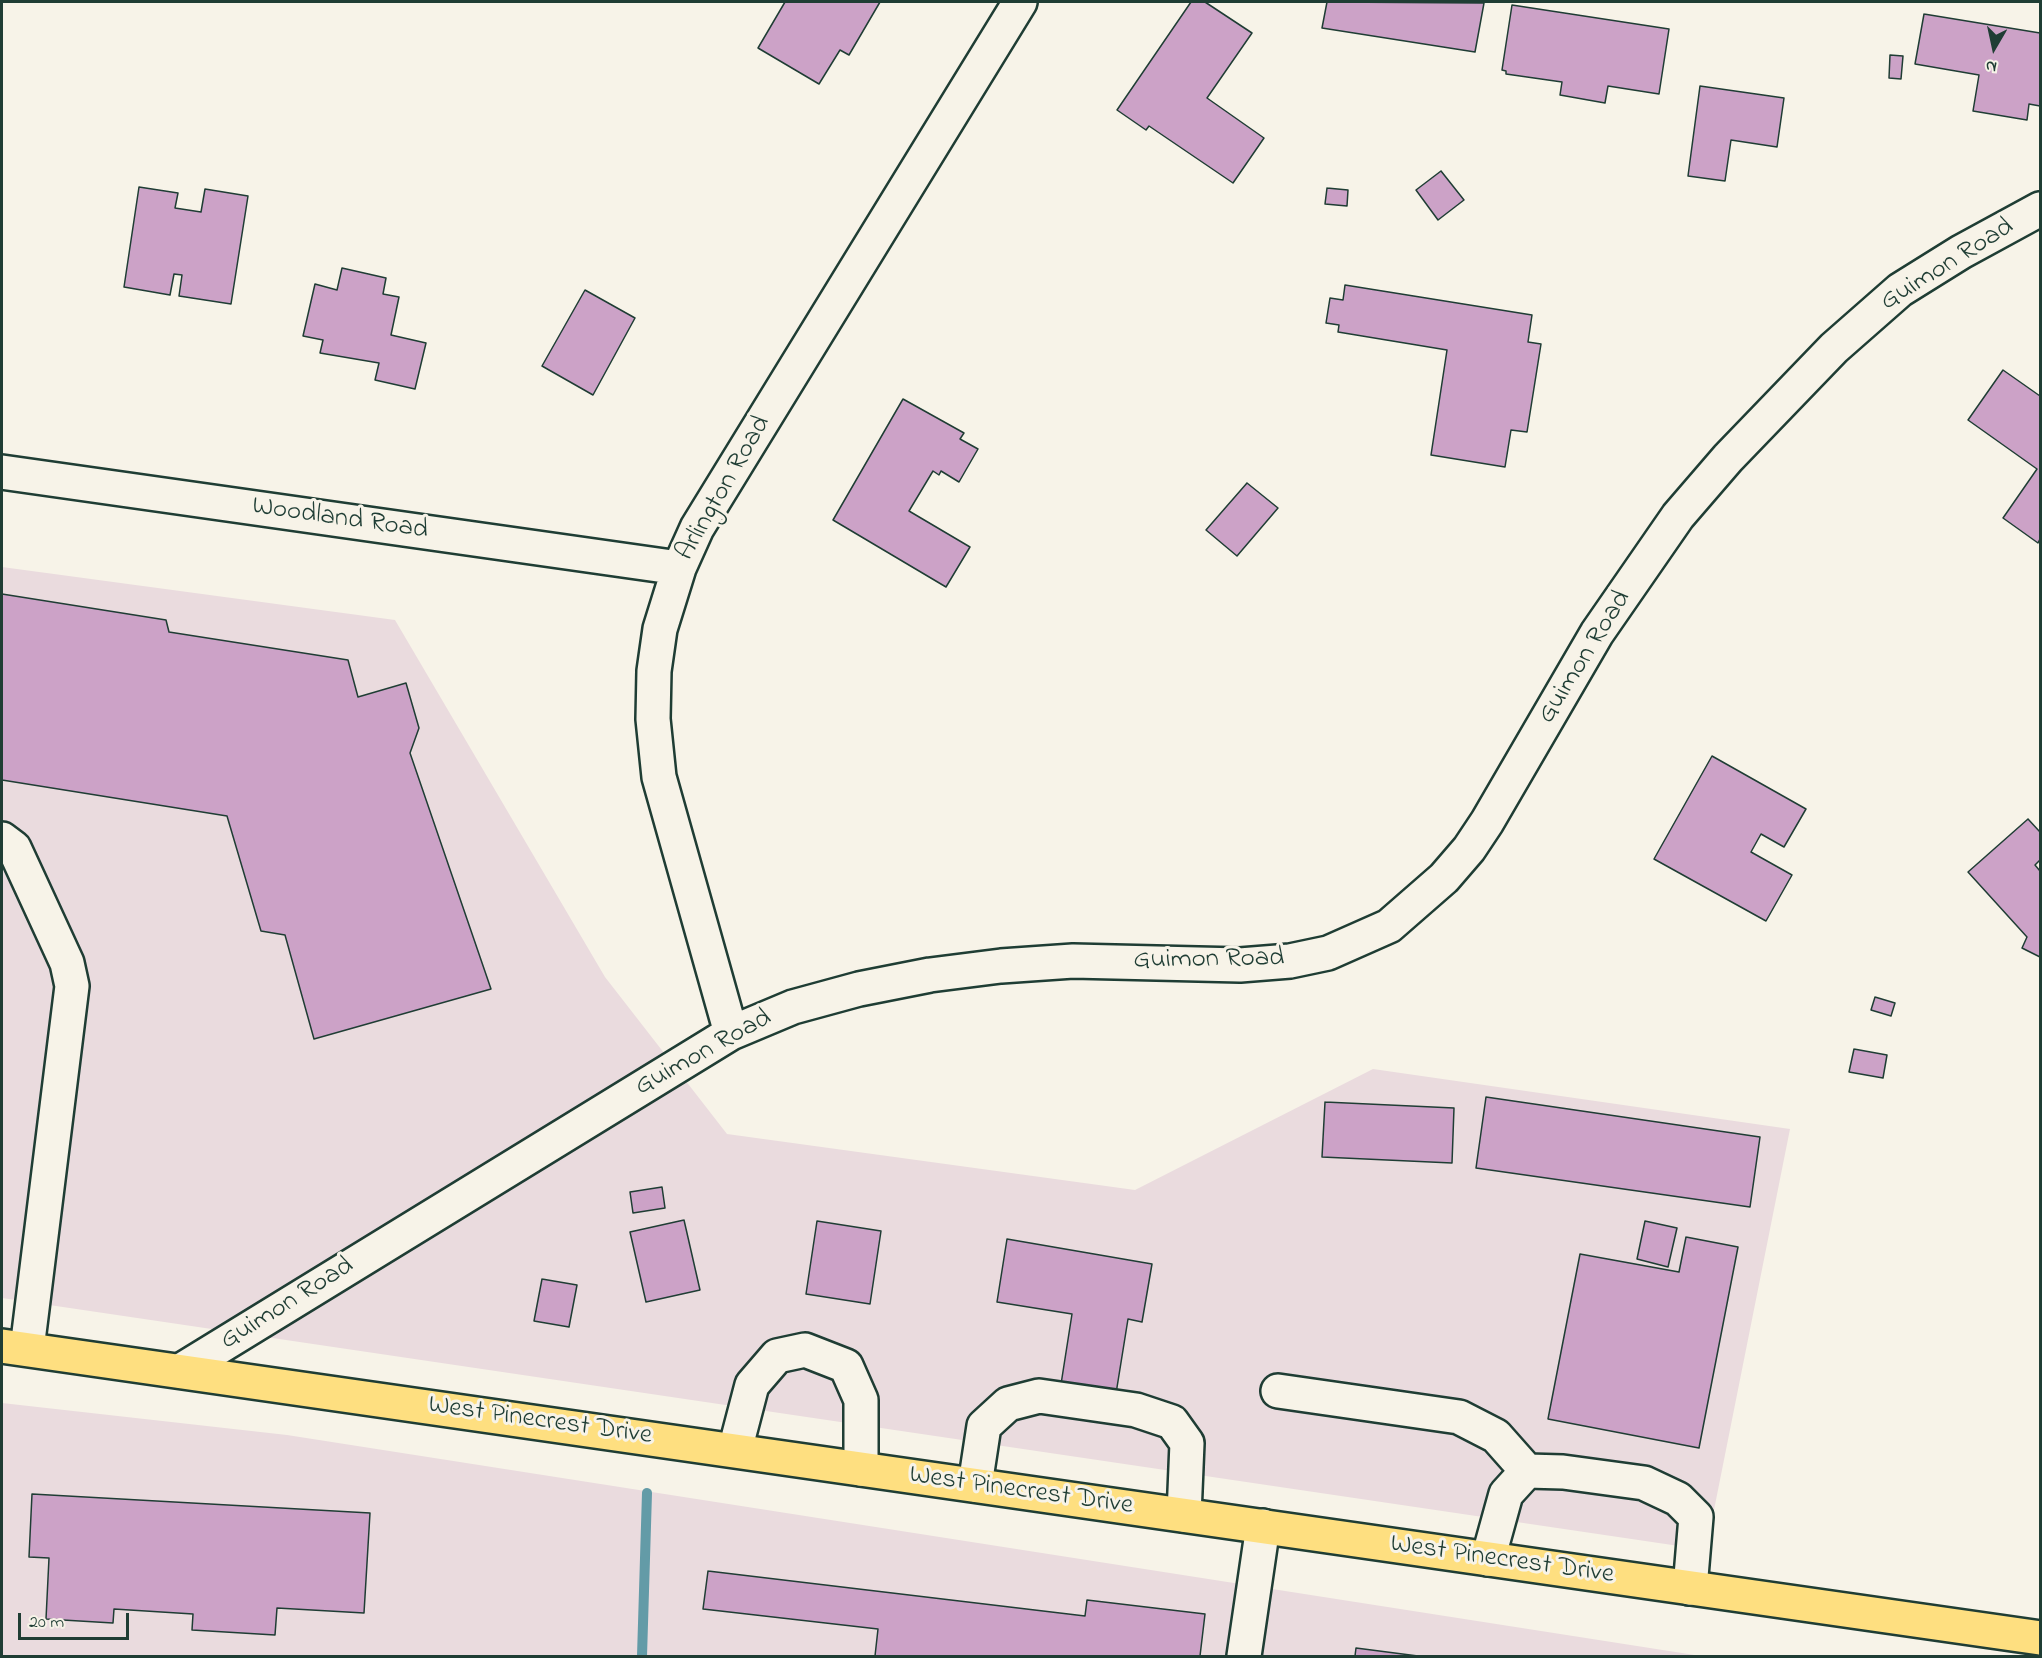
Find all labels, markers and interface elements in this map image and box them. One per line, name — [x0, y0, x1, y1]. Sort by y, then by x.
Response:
north arrow — [1964, 18, 2024, 78]
text: N — [1984, 53, 1998, 78]
street label: Guimon Road — [1875, 212, 2021, 320]
street label: Arlington Road — [671, 411, 779, 567]
street label: Woodland Road — [250, 492, 430, 548]
street label: Guimon Road — [1532, 585, 1640, 731]
street label: Guimon Road — [1133, 943, 1285, 979]
street label: Guimon Road — [630, 1003, 778, 1105]
street label: Guimon Road — [215, 1251, 361, 1359]
street label: West Pinecrest Drive — [426, 1390, 654, 1454]
street label: West Pinecrest Drive — [907, 1460, 1135, 1524]
street label: West Pinecrest Drive — [1388, 1529, 1616, 1593]
scale bar — [21, 1601, 132, 1639]
text: 20 m — [29, 1610, 64, 1636]

